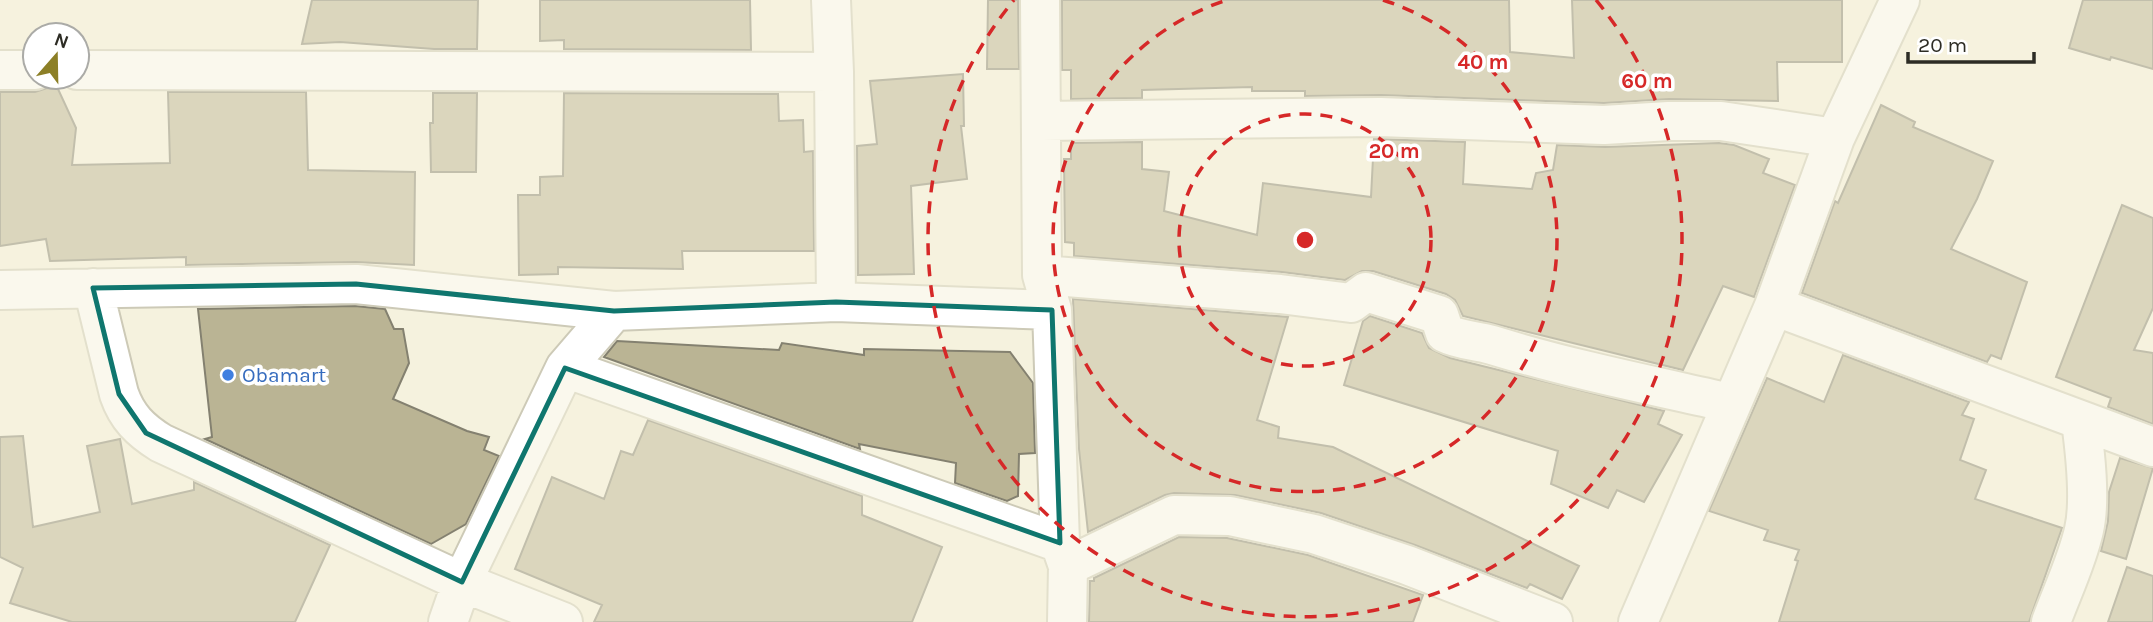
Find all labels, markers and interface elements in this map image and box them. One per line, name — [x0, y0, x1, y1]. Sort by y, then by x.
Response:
north arrow — [21, 21, 91, 91]
scale bar — [1908, 21, 2034, 65]
text: N — [51, 28, 72, 54]
text: 20 m — [1918, 33, 1967, 57]
text: 40 m — [1457, 50, 1509, 74]
text: 60 m — [1621, 69, 1673, 93]
text: 20 m — [1368, 139, 1420, 163]
centre of rings — [1293, 228, 1317, 252]
place label: Obamart — [242, 363, 326, 387]
marker: Obamart — [220, 367, 236, 383]

